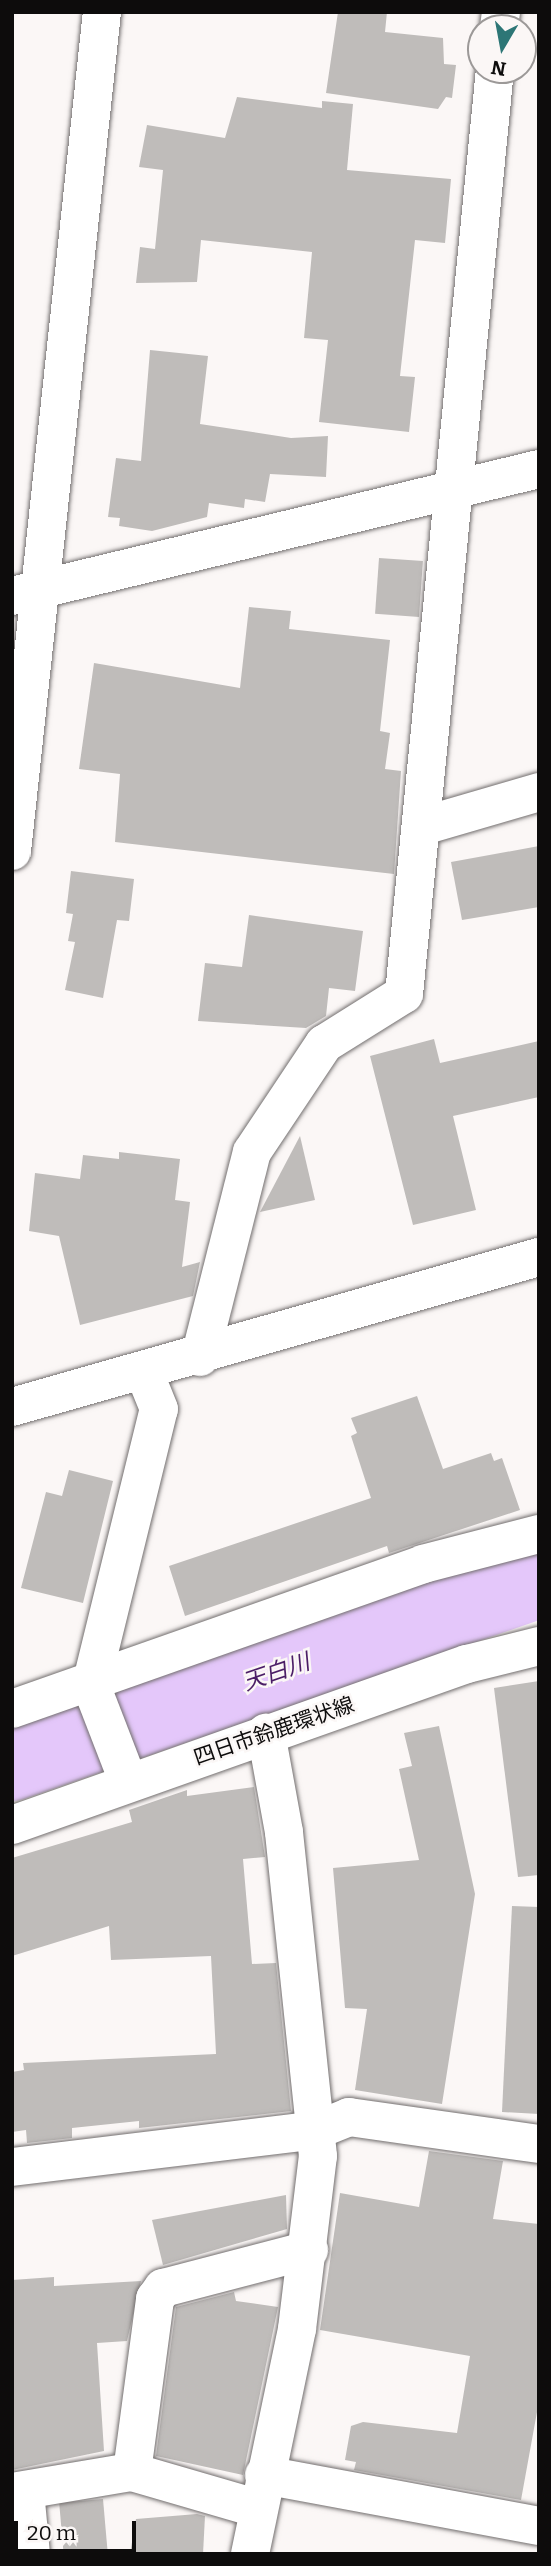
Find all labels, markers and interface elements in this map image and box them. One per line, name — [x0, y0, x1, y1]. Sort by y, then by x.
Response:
north arrow — [467, 14, 537, 84]
text: N — [489, 56, 508, 81]
water label: 天白川 — [239, 1648, 313, 1696]
street label: 四日市鈴鹿環状線 — [190, 1692, 358, 1770]
scale bar — [18, 2506, 140, 2550]
text: 20 m — [27, 2520, 76, 2546]

